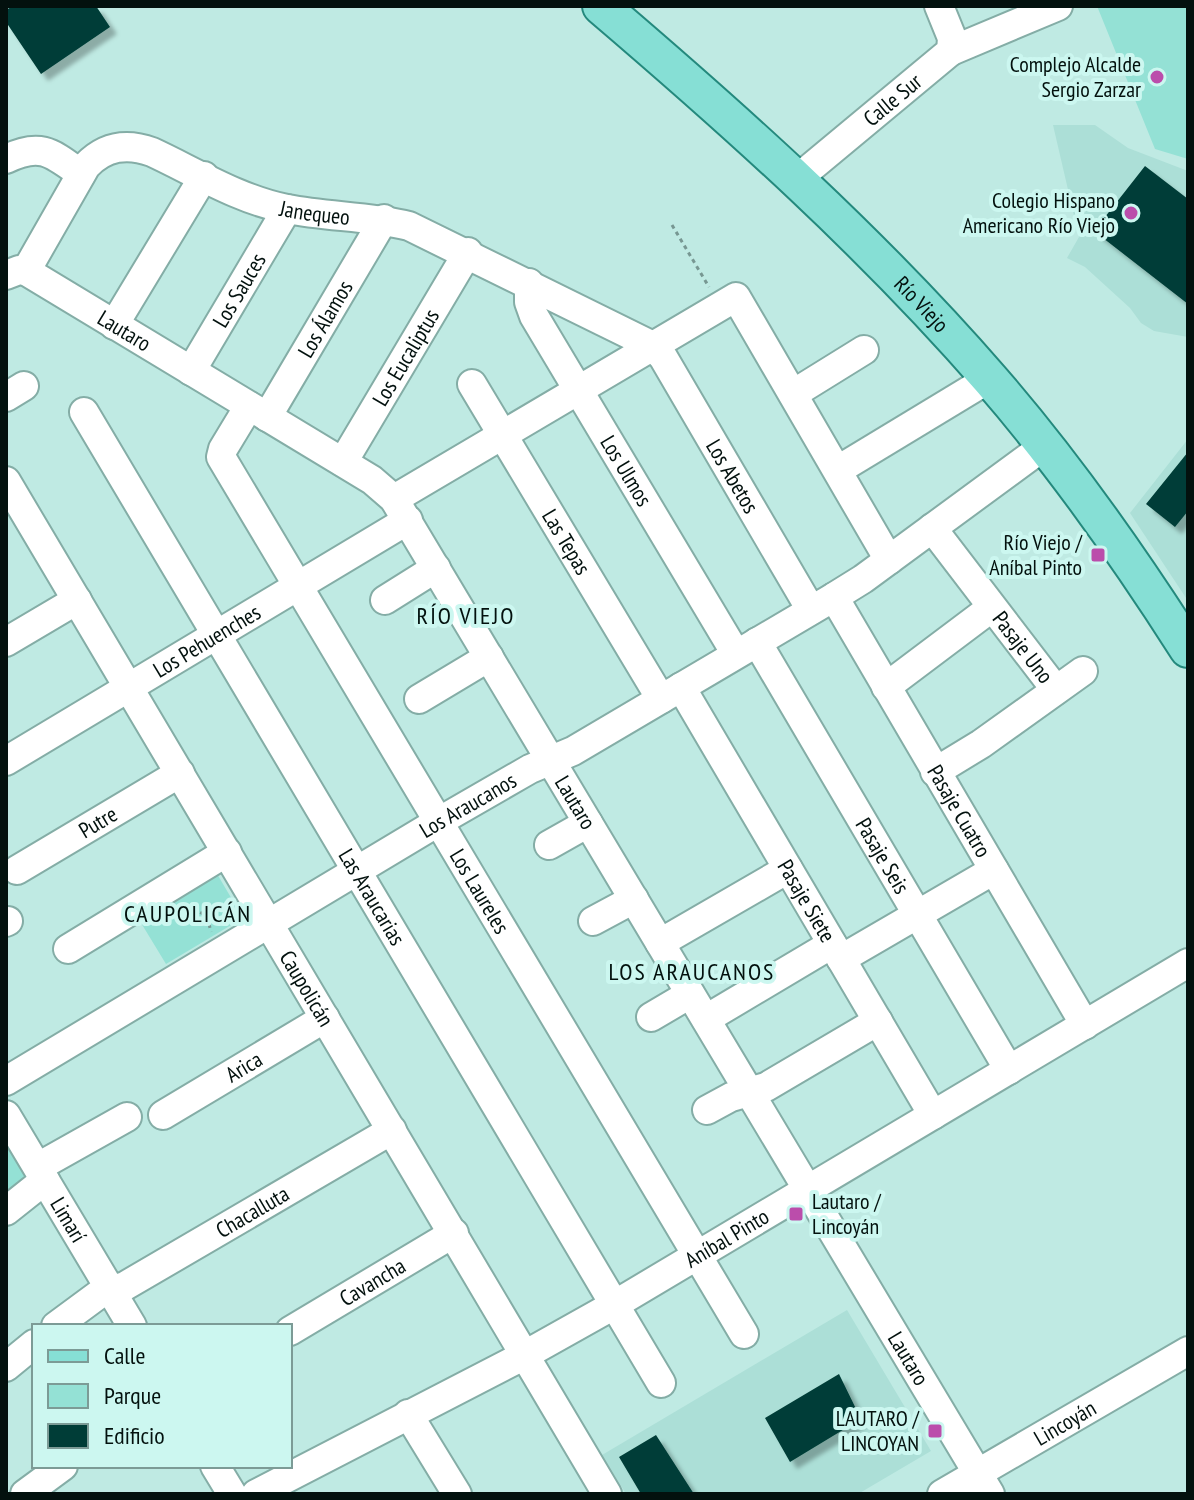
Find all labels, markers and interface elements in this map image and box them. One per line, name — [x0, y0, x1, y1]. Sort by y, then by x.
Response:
place label: Complejo Alcalde Sergio Zarzar — [1010, 50, 1141, 103]
street label: Calle Sur — [857, 67, 927, 132]
marker: Complejo Alcalde Sergio Zarzar — [1148, 68, 1166, 86]
place label: Colegio Hispano Americano Río Viejo — [963, 186, 1115, 239]
street label: Janequeo — [276, 194, 351, 231]
marker: Colegio Hispano Americano Río Viejo — [1122, 204, 1140, 222]
street label: Los Sauces — [206, 248, 272, 332]
street label: Río Viejo — [888, 270, 955, 338]
street label: Los Álamos — [291, 275, 359, 362]
street label: Lautaro — [93, 304, 156, 357]
street label: Los Eucaliptus — [366, 304, 445, 411]
street label: Los Ulmos — [594, 430, 658, 511]
street label: Los Abetos — [700, 434, 765, 518]
street label: Las Tepas — [536, 504, 597, 580]
place label: Río Viejo / Aníbal Pinto — [989, 528, 1083, 581]
marker: Río Viejo / Aníbal Pinto — [1089, 546, 1107, 564]
street label: Los Pehuenches — [148, 598, 265, 684]
district label: RÍO VIEJO — [417, 600, 515, 631]
street label: Pasaje Uno — [987, 605, 1060, 689]
street label: Pasaje Cuatro — [921, 760, 998, 862]
street label: Los Araucanos — [414, 766, 521, 844]
street label: Lautaro — [549, 771, 603, 834]
street label: Putre — [73, 800, 122, 844]
street label: Pasaje Seis — [850, 813, 916, 899]
street label: Las Araucarias — [333, 843, 412, 950]
street label: Los Laureles — [444, 844, 516, 939]
street label: Pasaje Siete — [772, 854, 842, 947]
district label: CAUPOLICÁN — [124, 898, 252, 929]
street label: Caupolicán — [274, 945, 340, 1031]
district label: LOS ARAUCANOS — [609, 956, 775, 987]
street label: Arica — [220, 1045, 267, 1088]
street label: Chacalluta — [211, 1179, 294, 1244]
place label: Lautaro / Lincoyán — [812, 1187, 882, 1240]
street label: Limarí — [44, 1192, 93, 1248]
street label: Aníbal Pinto — [680, 1202, 774, 1274]
marker: Lautaro / Lincoyán — [787, 1205, 805, 1223]
street label: Cavancha — [334, 1251, 410, 1312]
legend — [32, 1324, 292, 1468]
street label: Lautaro — [882, 1326, 936, 1390]
text: Calle — [104, 1340, 145, 1371]
text: Parque — [104, 1380, 161, 1411]
street label: Lincoyán — [1029, 1394, 1101, 1452]
place label: LAUTARO / LINCOYAN — [836, 1404, 921, 1457]
text: Edificio — [104, 1420, 165, 1451]
marker: LAUTARO / LINCOYAN — [926, 1422, 944, 1440]

